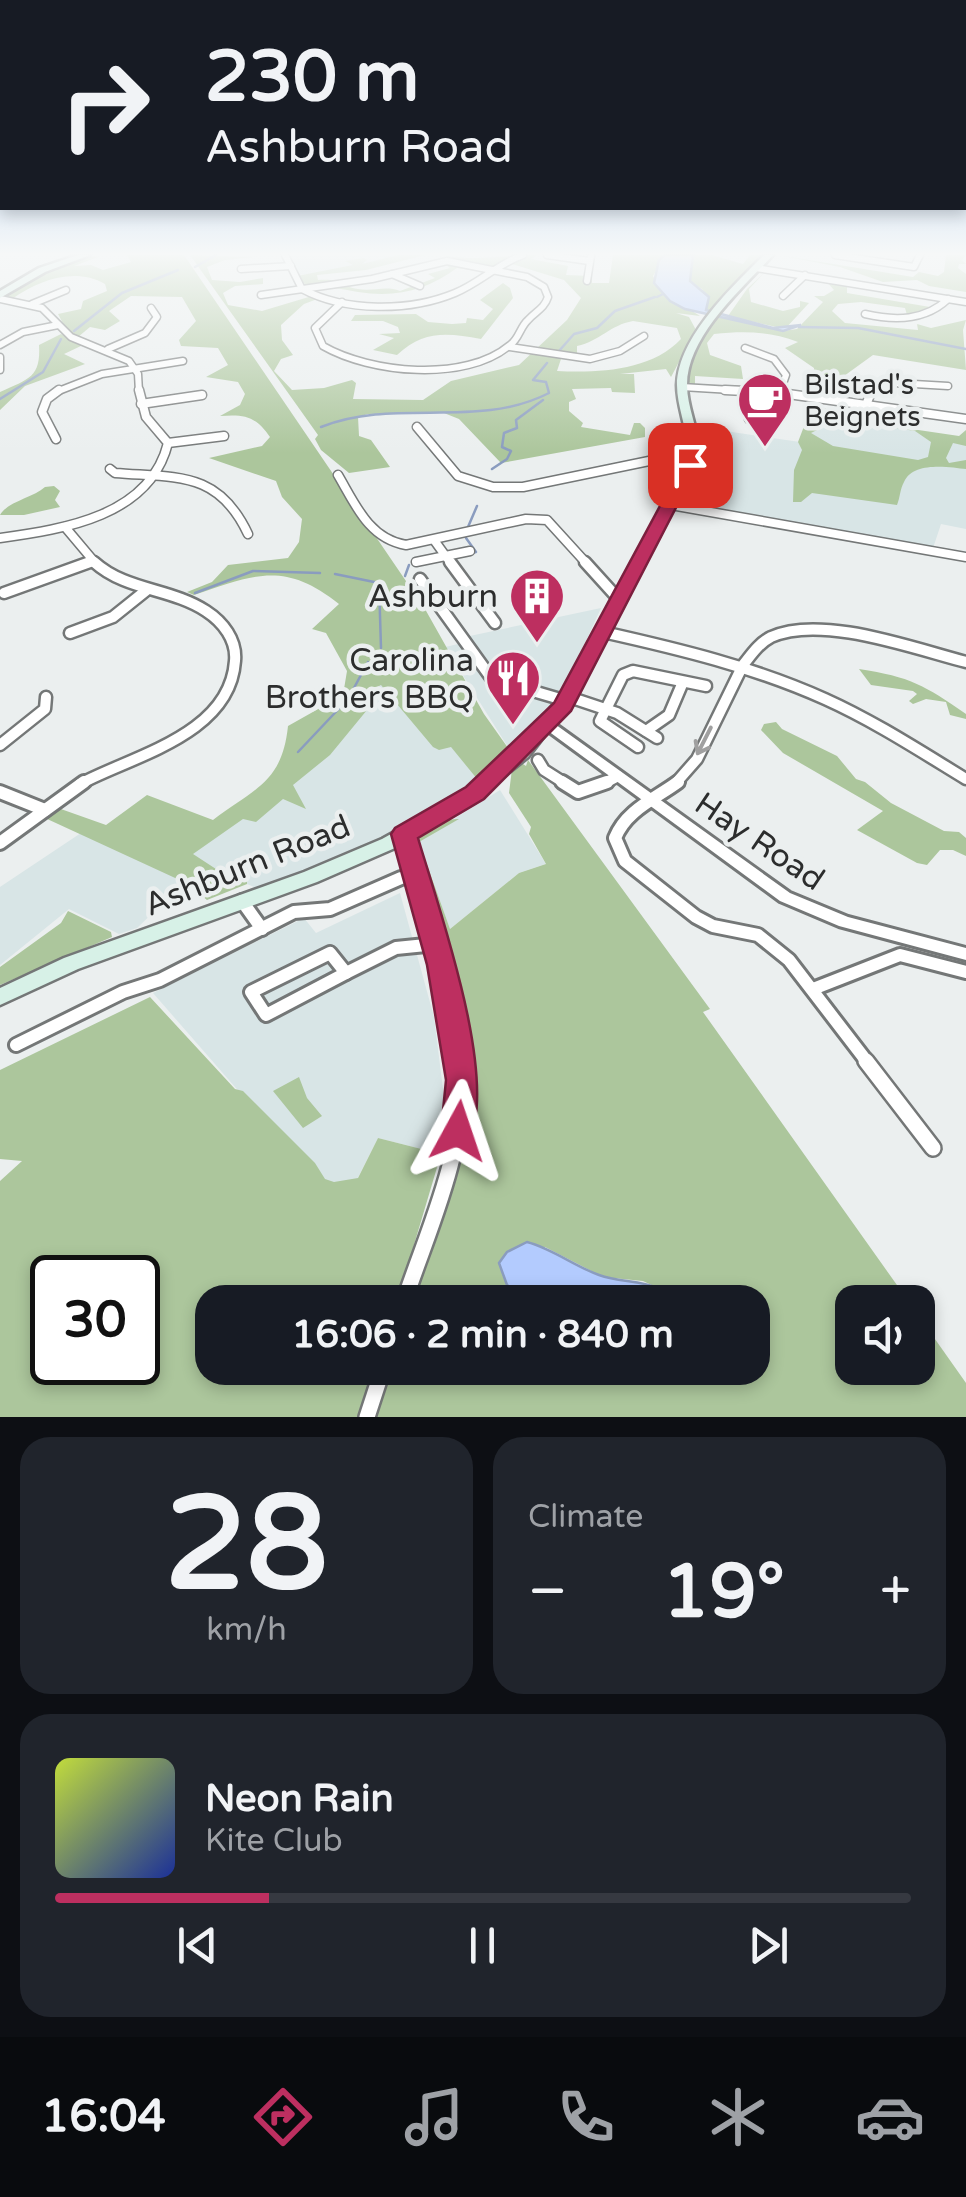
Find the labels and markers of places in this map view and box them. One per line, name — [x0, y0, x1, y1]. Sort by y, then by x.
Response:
place label: Bilstad's Beignets — [804, 368, 921, 434]
cafe icon: Bilstad's Beignets — [735, 370, 795, 449]
pin — [648, 423, 733, 508]
building icon: Ashburn — [507, 566, 567, 645]
place label: Ashburn — [368, 578, 498, 616]
place label: Carolina Brothers BBQ — [265, 642, 474, 717]
restaurant icon: Carolina Brothers BBQ — [483, 648, 543, 727]

